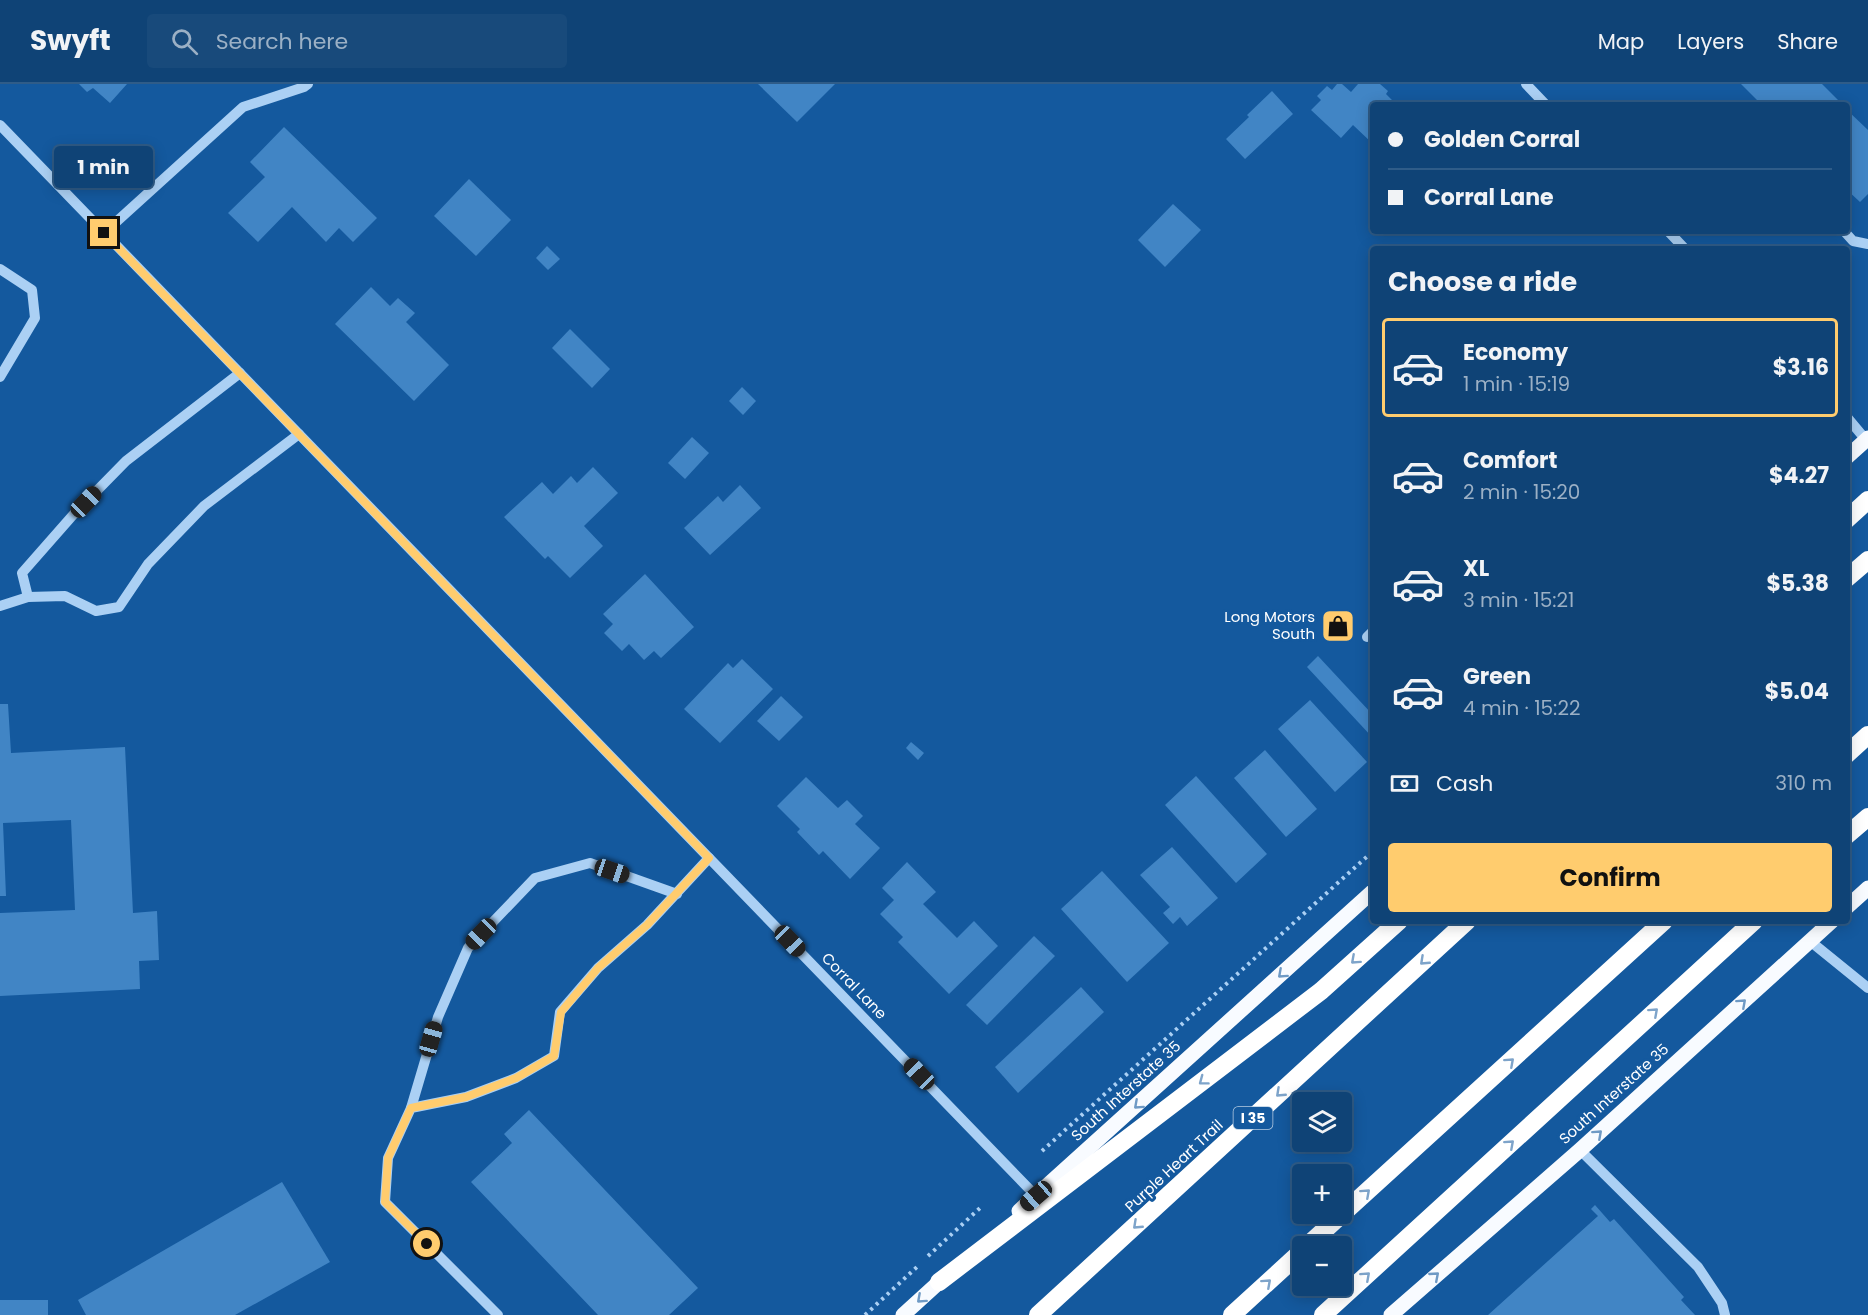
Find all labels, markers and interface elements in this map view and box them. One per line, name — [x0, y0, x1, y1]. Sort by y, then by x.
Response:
search box — [147, 14, 567, 68]
text: Swyft — [30, 21, 111, 60]
icon: search — [168, 25, 201, 58]
text: Search here — [216, 26, 348, 57]
text: Map — [1598, 27, 1644, 56]
text: Layers — [1677, 27, 1744, 56]
text: Share — [1777, 27, 1838, 56]
text: Golden Corral — [1424, 124, 1580, 155]
callout: 1 min — [54, 146, 154, 188]
text: 1 min — [77, 153, 130, 181]
text: Corral Lane — [1424, 182, 1554, 213]
route end — [90, 219, 117, 246]
text: Choose a ride — [1388, 263, 1577, 300]
text: Economy — [1463, 337, 1568, 368]
icon: car — [1391, 341, 1445, 395]
text: $3.16 — [1773, 352, 1829, 383]
text: 1 min · 15:19 — [1463, 370, 1570, 398]
text: Comfort — [1463, 445, 1557, 476]
icon: car — [1391, 449, 1445, 503]
text: $4.27 — [1769, 460, 1829, 491]
text: 2 min · 15:20 — [1463, 478, 1580, 506]
car — [67, 483, 105, 521]
text: XL — [1463, 553, 1489, 584]
icon: car — [1391, 557, 1445, 611]
text: $5.38 — [1766, 568, 1829, 599]
text: 3 min · 15:21 — [1463, 586, 1574, 614]
place label: Long Motors South — [1224, 606, 1315, 644]
shop icon: Long Motors South — [1320, 608, 1356, 644]
text: Green — [1463, 661, 1531, 692]
icon: car — [1391, 665, 1445, 719]
text: $5.04 — [1765, 676, 1829, 707]
text: 4 min · 15:22 — [1463, 694, 1580, 722]
icon: cash — [1388, 767, 1421, 800]
text: Cash — [1436, 768, 1493, 799]
text: 310 m — [1775, 769, 1832, 797]
button: Confirm — [1388, 843, 1832, 912]
car — [592, 857, 632, 885]
car — [462, 915, 500, 953]
car — [771, 922, 809, 960]
street label: Corral Lane — [817, 948, 892, 1024]
one-way arrow — [1351, 953, 1362, 964]
one-way arrow — [1420, 953, 1431, 964]
one-way arrow — [1279, 967, 1289, 978]
one-way arrow — [1735, 999, 1746, 1010]
one-way arrow — [1647, 1009, 1658, 1020]
car — [417, 1019, 445, 1059]
street label: South Interstate 35 — [1066, 1036, 1185, 1146]
street label: South Interstate 35 — [1554, 1039, 1673, 1149]
car — [900, 1055, 938, 1093]
one-way arrow — [1503, 1058, 1514, 1069]
one-way arrow — [1198, 1074, 1209, 1085]
one-way arrow — [1276, 1086, 1287, 1097]
map controls — [1292, 1092, 1352, 1296]
button: layers — [1292, 1092, 1352, 1152]
one-way arrow — [1134, 1098, 1145, 1109]
road number: I 35 — [1234, 1107, 1272, 1129]
street label: Purple Heart Trail — [1120, 1115, 1227, 1217]
one-way arrow — [1591, 1130, 1601, 1141]
one-way arrow — [1503, 1140, 1514, 1151]
button: + — [1292, 1164, 1352, 1224]
car — [1017, 1177, 1055, 1215]
one-way arrow — [1359, 1189, 1370, 1200]
one-way arrow — [1133, 1218, 1143, 1229]
route start — [413, 1230, 440, 1257]
button: − — [1292, 1236, 1352, 1296]
one-way arrow — [1359, 1272, 1370, 1283]
one-way arrow — [1428, 1272, 1439, 1283]
one-way arrow — [1260, 1279, 1271, 1290]
one-way arrow — [917, 1292, 928, 1303]

